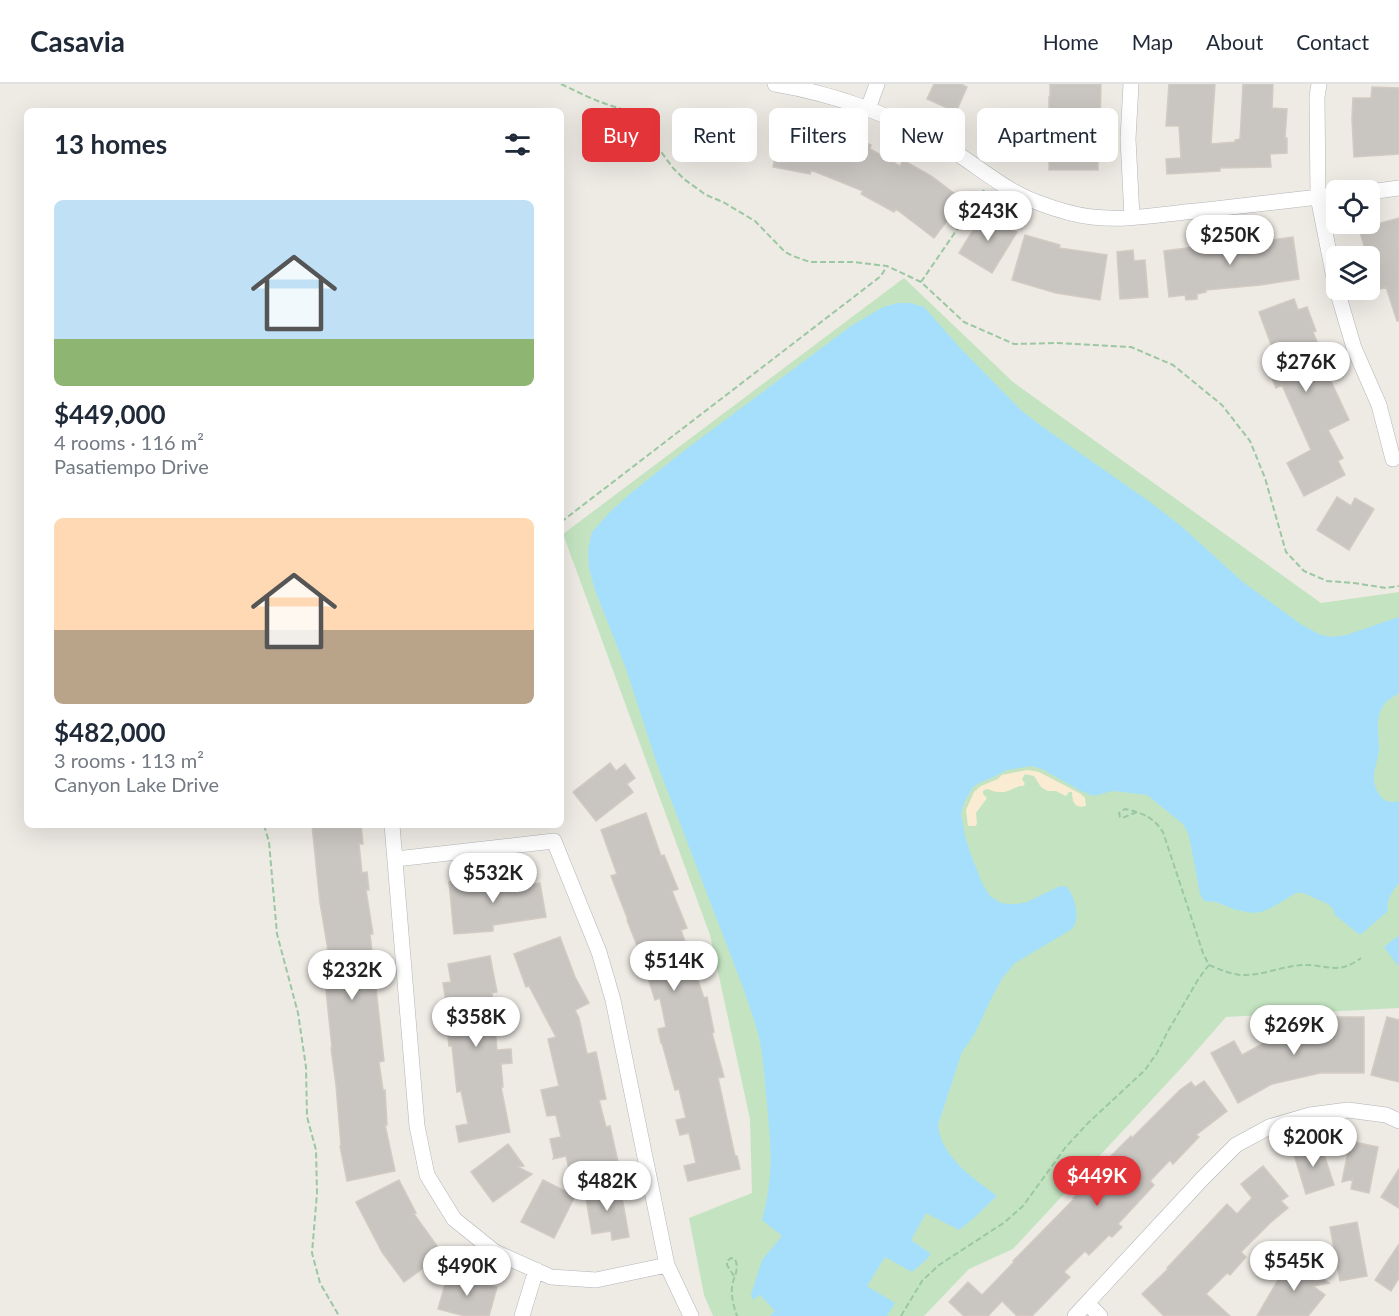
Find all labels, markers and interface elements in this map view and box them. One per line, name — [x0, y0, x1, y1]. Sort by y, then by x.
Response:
text: Casavia — [30, 24, 125, 58]
text: Home — [1043, 29, 1099, 54]
text: Map — [1132, 29, 1173, 54]
text: About — [1206, 29, 1263, 54]
text: Contact — [1296, 29, 1369, 54]
chip: Buy — [582, 108, 660, 162]
chip: Rent — [672, 108, 757, 162]
chip: Filters — [769, 108, 868, 162]
chip: New — [880, 108, 965, 162]
chip: Apartment — [977, 108, 1118, 162]
text: 13 homes — [54, 128, 167, 160]
icon: filters — [501, 128, 534, 161]
map controls — [1326, 180, 1380, 300]
button: locate — [1326, 180, 1380, 234]
pin: $243K — [946, 191, 1030, 242]
text: $243K — [958, 198, 1018, 222]
pin: $250K — [1188, 215, 1272, 266]
text: $250K — [1200, 222, 1260, 246]
icon: home — [240, 239, 348, 347]
button: layers — [1326, 246, 1380, 300]
pin: $276K — [1264, 342, 1348, 393]
text: $276K — [1276, 349, 1336, 373]
text: $449,000 — [54, 398, 166, 430]
text: 4 rooms · 116 m² — [54, 430, 204, 454]
text: Pasatiempo Drive — [54, 454, 209, 478]
icon: home — [240, 557, 348, 665]
text: $482,000 — [54, 716, 166, 748]
text: 3 rooms · 113 m² — [54, 748, 204, 772]
text: Canyon Lake Drive — [54, 772, 219, 796]
pin: $532K — [451, 853, 535, 904]
text: $532K — [463, 860, 523, 884]
pin: $514K — [632, 941, 716, 992]
text: $514K — [644, 948, 704, 972]
pin: $232K — [310, 950, 394, 1001]
text: $232K — [322, 957, 382, 981]
pin: $358K — [434, 997, 518, 1048]
text: $358K — [446, 1004, 506, 1028]
pin: $269K — [1252, 1005, 1336, 1056]
text: $269K — [1264, 1012, 1324, 1036]
pin: $200K — [1271, 1117, 1355, 1168]
text: $200K — [1283, 1124, 1343, 1148]
pin: $449K — [1055, 1156, 1139, 1207]
pin: $482K — [565, 1161, 649, 1212]
text: $449K — [1067, 1163, 1127, 1187]
text: $482K — [577, 1168, 637, 1192]
pin: $545K — [1252, 1241, 1336, 1292]
pin: $490K — [425, 1246, 509, 1297]
text: $545K — [1264, 1248, 1324, 1272]
text: $490K — [437, 1253, 497, 1277]

